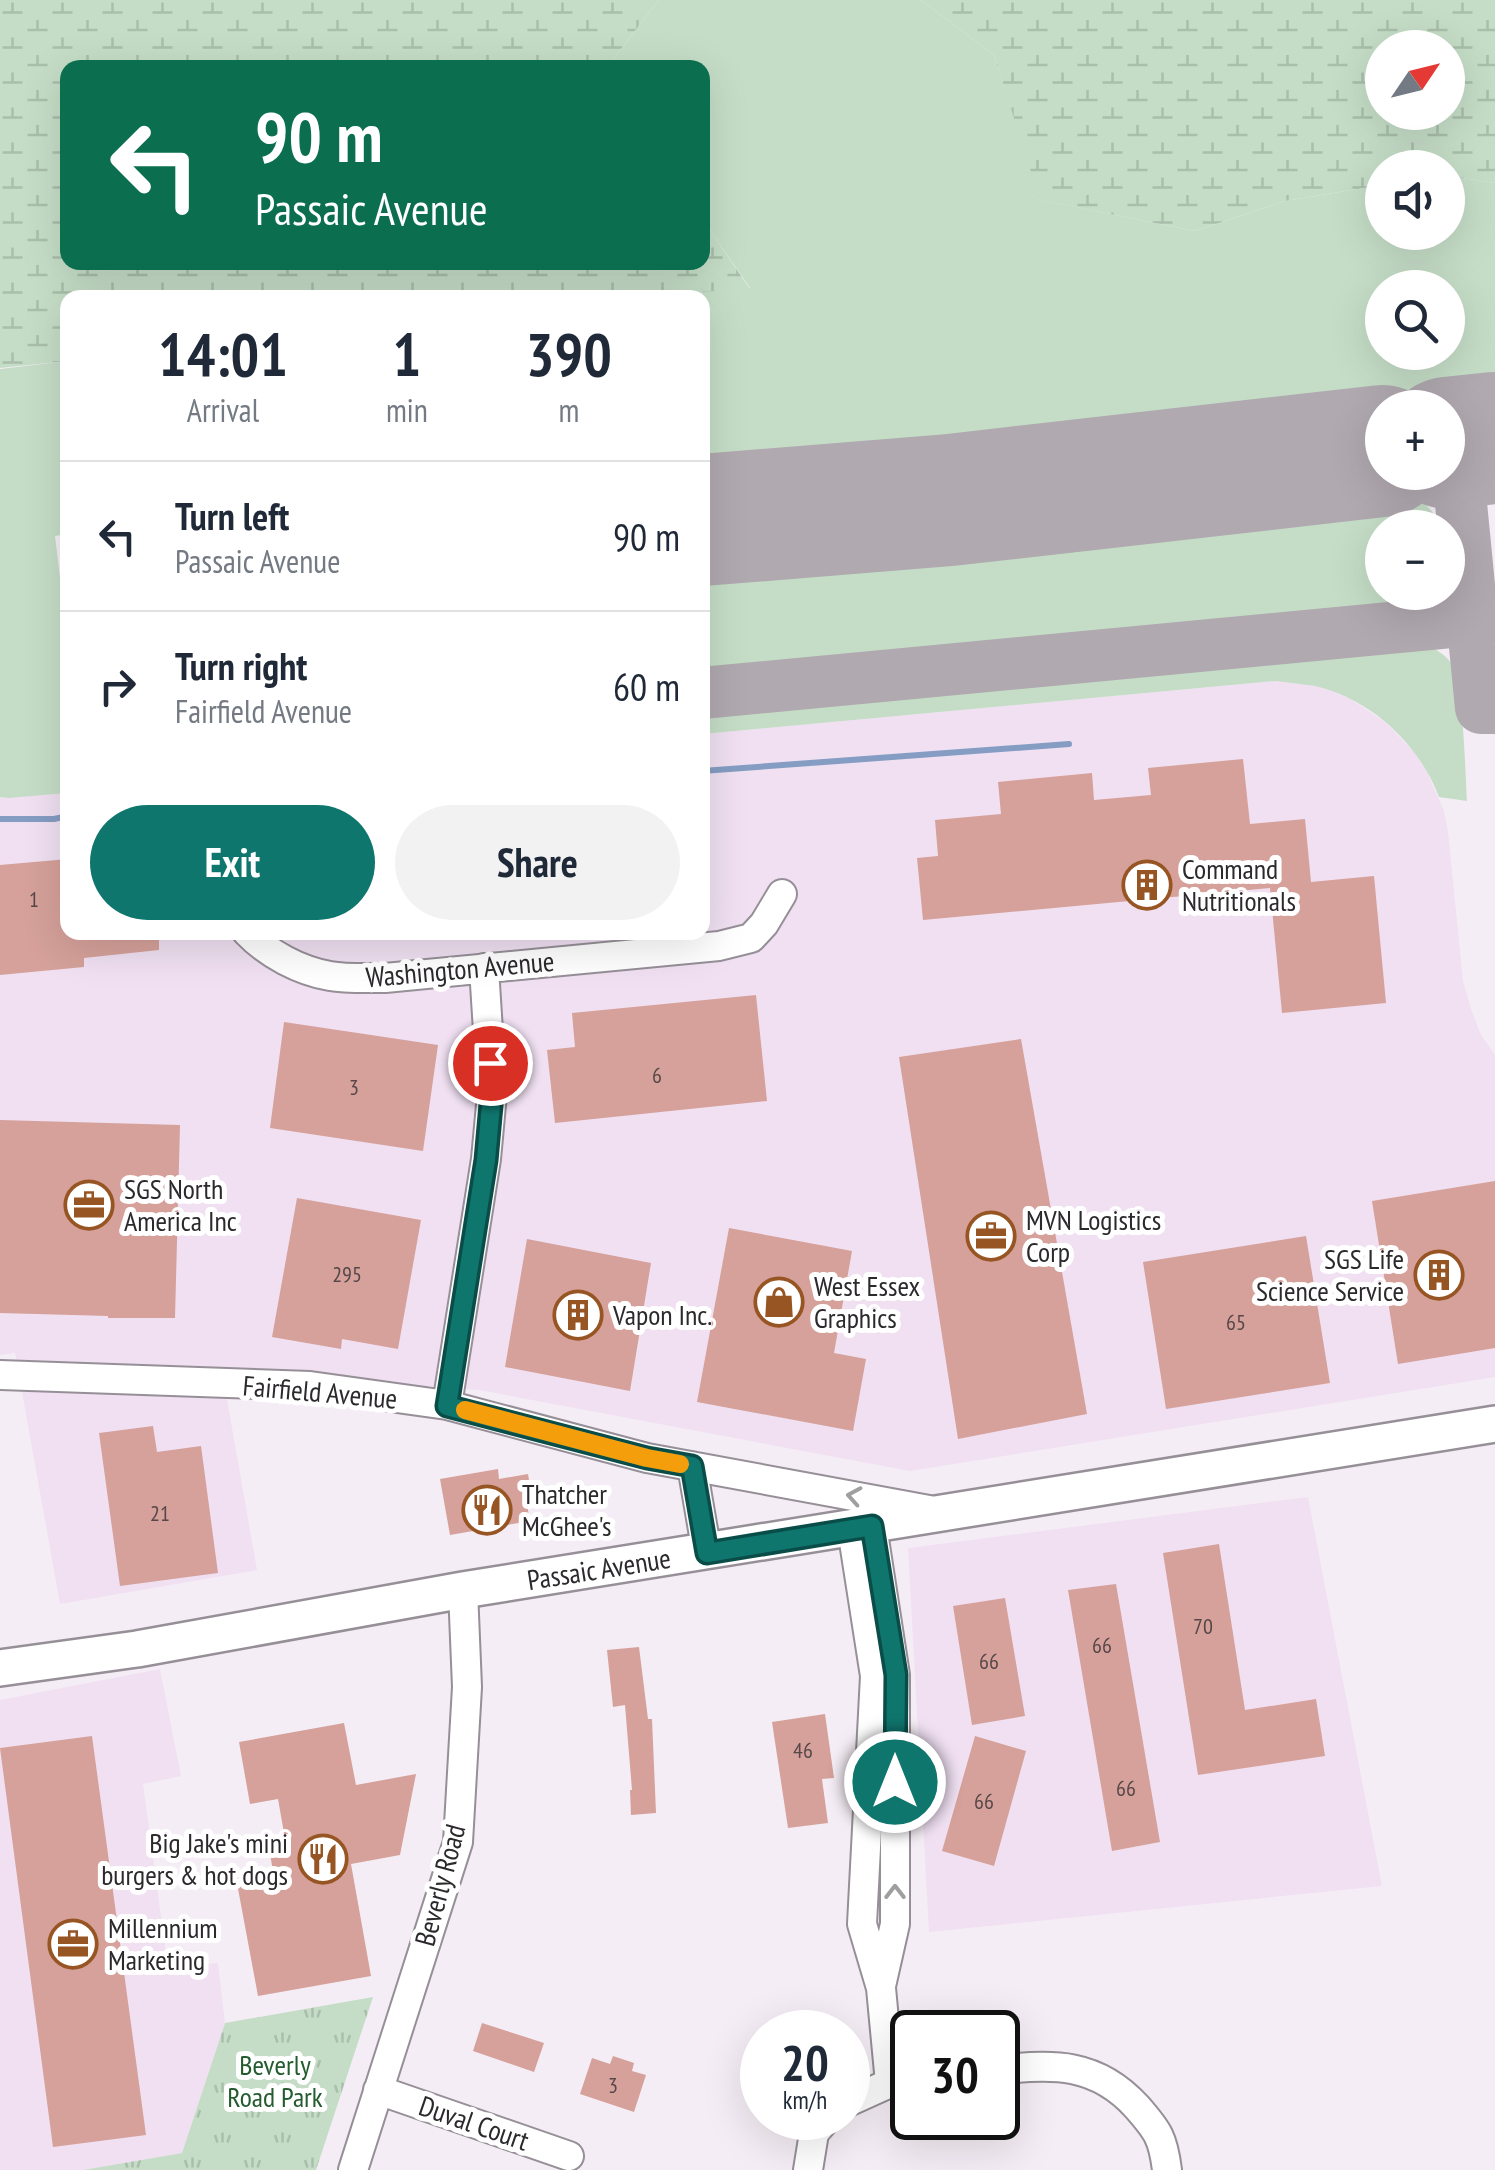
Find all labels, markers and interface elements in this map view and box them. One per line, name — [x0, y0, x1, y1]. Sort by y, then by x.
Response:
north arrow — [1365, 30, 1465, 130]
map controls — [1365, 30, 1465, 610]
text: 90 m — [255, 91, 383, 181]
icon: left — [90, 100, 220, 230]
button: sound — [1365, 150, 1465, 250]
text: Passaic Avenue — [255, 179, 488, 237]
button: search — [1365, 270, 1465, 370]
text: 14:01 — [158, 315, 288, 393]
text: 1 — [393, 315, 421, 393]
text: 390 — [526, 315, 612, 393]
text: Arrival — [187, 389, 259, 431]
text: min — [386, 389, 428, 431]
text: m — [558, 389, 579, 431]
button: + — [1365, 390, 1465, 490]
text: Turn left — [175, 491, 289, 540]
icon: left — [90, 509, 145, 564]
button: − — [1365, 510, 1465, 610]
text: 90 m — [613, 512, 680, 561]
text: Passaic Avenue — [175, 540, 340, 582]
text: Turn right — [175, 641, 307, 690]
icon: right — [90, 659, 145, 714]
text: 60 m — [613, 662, 680, 711]
text: Fairfield Avenue — [175, 690, 352, 732]
button: Exit — [90, 805, 375, 920]
button: Share — [395, 805, 680, 920]
place label: Command Nutritionals — [1182, 850, 1296, 919]
building icon: Command Nutritionals — [1121, 859, 1173, 911]
house number: 1 — [29, 885, 39, 913]
street label: Washington Avenue — [364, 942, 556, 995]
pin — [448, 1021, 533, 1106]
icon: arrive — [463, 1036, 518, 1091]
house number: 6 — [652, 1061, 662, 1089]
house number: 3 — [349, 1073, 359, 1101]
place label: SGS North America Inc — [124, 1170, 237, 1239]
office icon: SGS North America Inc — [63, 1179, 115, 1231]
place label: MVN Logistics Corp — [1026, 1201, 1161, 1270]
office icon: MVN Logistics Corp — [965, 1210, 1017, 1262]
place label: SGS Life Science Service — [1256, 1240, 1404, 1309]
building icon: SGS Life Science Service — [1413, 1249, 1465, 1301]
house number: 295 — [332, 1260, 362, 1288]
place label: West Essex Graphics — [814, 1267, 920, 1336]
shop icon: West Essex Graphics — [753, 1276, 805, 1328]
building icon: Vapon Inc. — [552, 1289, 604, 1341]
place label: Vapon Inc. — [612, 1296, 712, 1333]
house number: 65 — [1226, 1308, 1246, 1336]
street label: Fairfield Avenue — [241, 1366, 399, 1417]
place label: Thatcher McGhee's — [522, 1475, 612, 1544]
restaurant icon: Thatcher McGhee's — [461, 1484, 513, 1536]
one-way arrow — [846, 1486, 862, 1507]
house number: 21 — [150, 1499, 170, 1527]
street label: Passaic Avenue — [525, 1539, 673, 1598]
house number: 70 — [1193, 1612, 1213, 1640]
house number: 66 — [1092, 1631, 1112, 1659]
house number: 66 — [979, 1647, 999, 1675]
position arrow — [843, 1730, 947, 1834]
house number: 46 — [793, 1736, 813, 1764]
house number: 66 — [1116, 1774, 1136, 1802]
house number: 66 — [974, 1787, 994, 1815]
street label: Beverly Road — [406, 1820, 473, 1950]
place label: Big Jake's mini burgers & hot dogs — [101, 1824, 288, 1893]
restaurant icon: Big Jake's mini burgers & hot dogs — [297, 1833, 349, 1885]
one-way arrow — [884, 1883, 906, 1898]
place label: Millennium Marketing — [108, 1909, 218, 1978]
office icon: Millennium Marketing — [47, 1918, 99, 1970]
speed limit sign: 30 — [890, 2010, 1020, 2140]
text: 20 — [781, 2030, 829, 2095]
park label: Beverly Road Park — [227, 2046, 323, 2115]
house number: 3 — [608, 2071, 618, 2099]
text: km/h — [783, 2084, 827, 2116]
street label: Duval Court — [414, 2087, 534, 2159]

